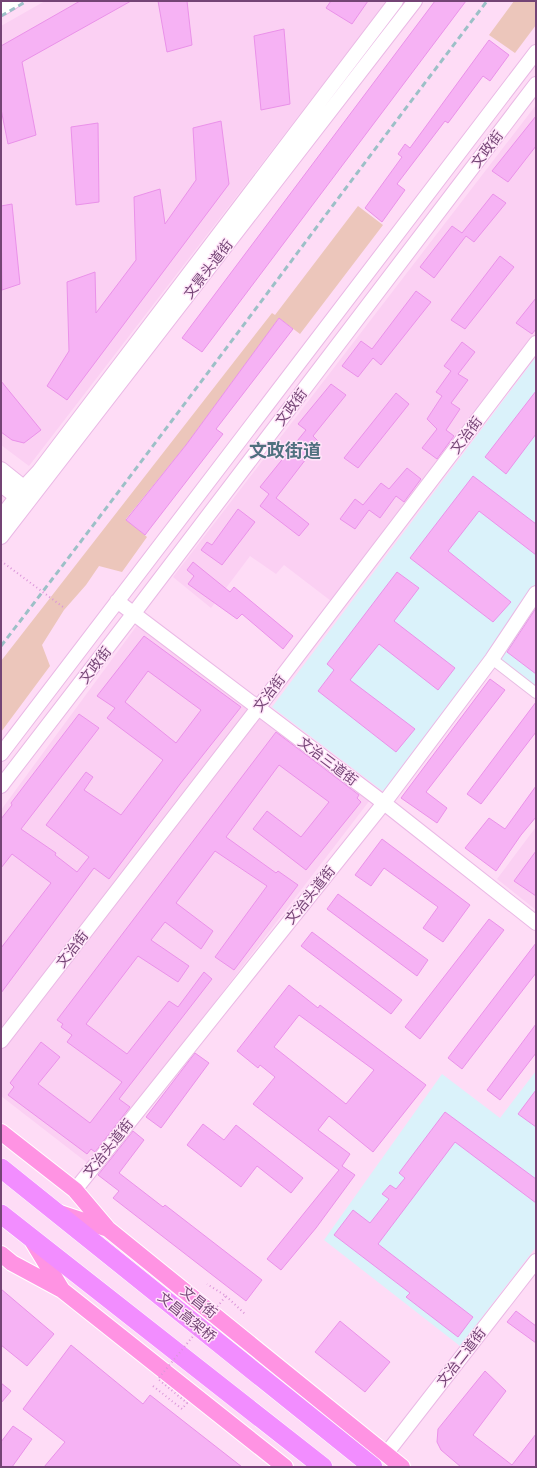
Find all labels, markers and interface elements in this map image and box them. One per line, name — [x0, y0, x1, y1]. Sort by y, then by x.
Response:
street label: 文政街 — [468, 127, 506, 171]
street label: 文景头道街 — [180, 236, 236, 302]
street label: 文政街 — [272, 385, 310, 429]
street label: 文治街 — [447, 413, 485, 457]
district label: 文政街道 — [249, 440, 321, 461]
street label: 文政街 — [76, 644, 114, 686]
street label: 文治街 — [250, 671, 288, 715]
street label: 文治三道街 — [295, 734, 361, 788]
street label: 文治头道街 — [282, 863, 338, 927]
street label: 文治街 — [53, 928, 91, 970]
street label: 文治头道街 — [80, 1116, 136, 1180]
street label: 文昌街 — [178, 1283, 220, 1321]
street label: 文昌高架桥 — [155, 1289, 219, 1345]
street label: 文治二道街 — [433, 1324, 489, 1390]

